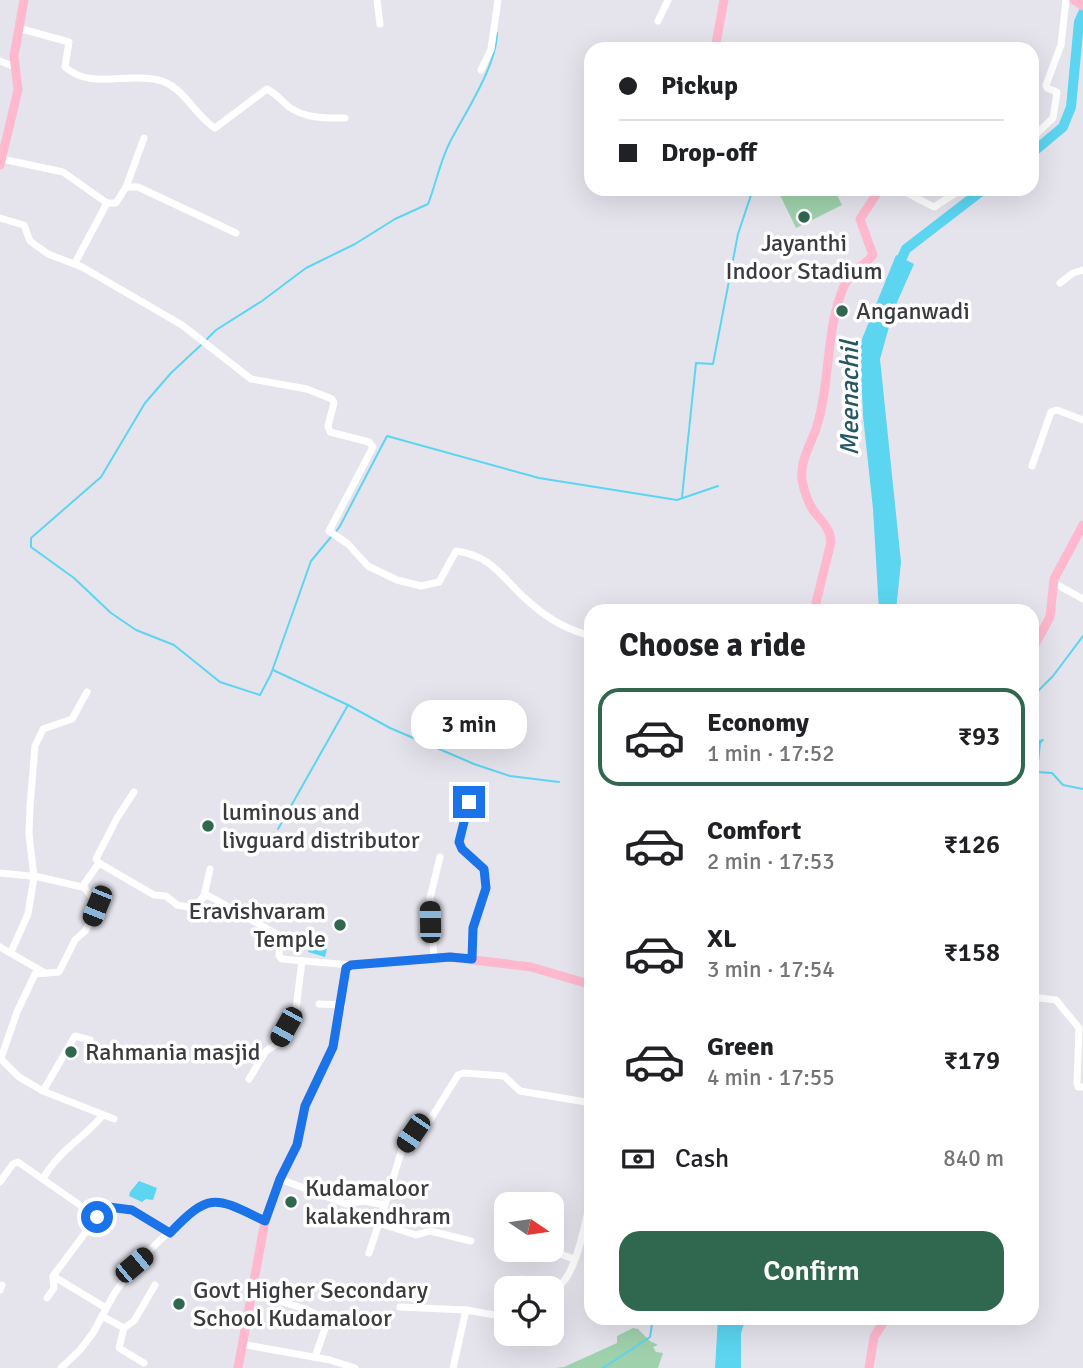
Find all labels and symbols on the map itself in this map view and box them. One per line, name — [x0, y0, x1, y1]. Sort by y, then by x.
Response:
marker: Jayanthi Indoor Stadium — [796, 209, 812, 225]
place label: Jayanthi Indoor Stadium — [725, 228, 883, 286]
place label: Anganwadi — [856, 296, 970, 326]
marker: Anganwadi — [834, 303, 850, 319]
water label: Meenachil — [834, 338, 866, 456]
callout: 3 min — [411, 700, 527, 750]
route end — [453, 786, 485, 818]
place label: luminous and livguard distributor — [222, 797, 420, 855]
marker: luminous and livguard distributor — [200, 818, 216, 834]
car — [80, 883, 115, 929]
place label: Eravishvaram Temple — [189, 896, 326, 954]
car — [420, 901, 441, 943]
marker: Eravishvaram Temple — [332, 917, 348, 933]
car — [267, 1004, 306, 1050]
place label: Rahmania masjid — [85, 1037, 261, 1067]
marker: Rahmania masjid — [63, 1044, 79, 1060]
car — [393, 1110, 434, 1156]
place label: Kudamaloor kalakendhram — [305, 1173, 451, 1231]
north arrow — [494, 1192, 564, 1262]
marker: Kudamaloor kalakendhram — [283, 1194, 299, 1210]
route start — [81, 1201, 113, 1233]
car — [112, 1243, 157, 1287]
place label: Govt Higher Secondary School Kudamaloor — [193, 1275, 428, 1333]
marker: Govt Higher Secondary School Kudamaloor — [171, 1296, 187, 1312]

